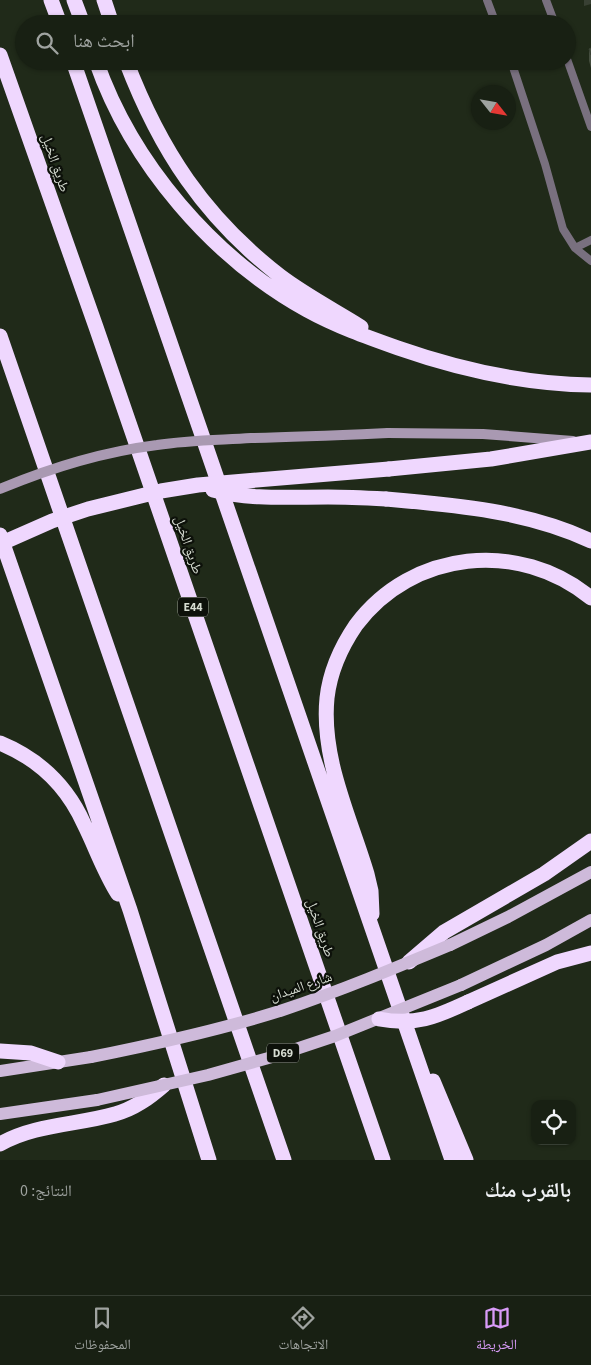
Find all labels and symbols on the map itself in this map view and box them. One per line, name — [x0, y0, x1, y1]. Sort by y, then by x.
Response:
north arrow — [471, 85, 516, 130]
street label: طريق الخيل — [36, 131, 74, 195]
street label: طريق الخيل — [169, 513, 207, 577]
road number: E44 — [178, 598, 208, 616]
street label: طريق الخيل — [301, 896, 339, 960]
street label: شارع الميدان — [267, 967, 335, 1007]
road number: D69 — [267, 1044, 299, 1062]

